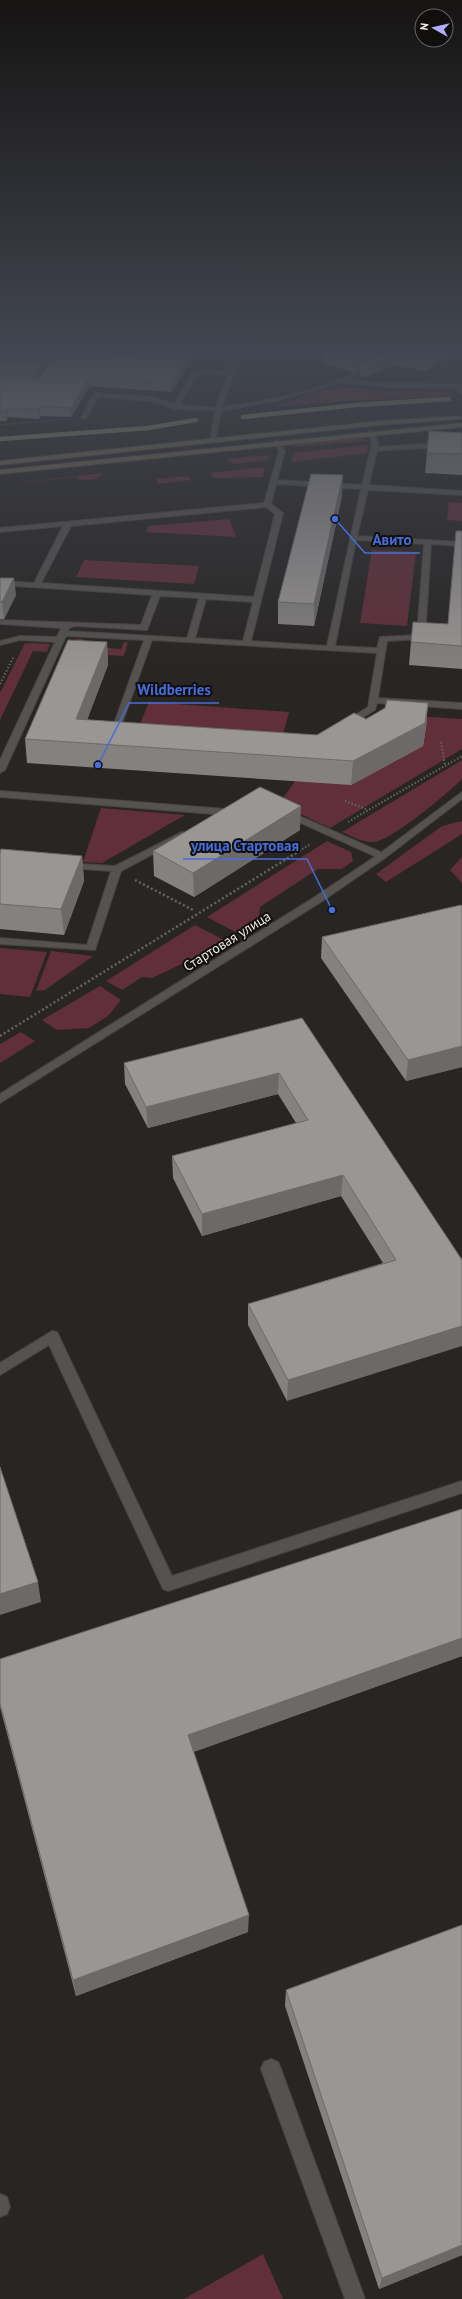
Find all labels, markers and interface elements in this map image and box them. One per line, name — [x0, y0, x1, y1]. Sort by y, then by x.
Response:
north arrow — [414, 8, 454, 48]
text: N — [417, 22, 432, 31]
callout: Авито — [365, 526, 420, 553]
text: Авито — [372, 530, 412, 549]
callout: Wildberries — [129, 676, 219, 703]
text: Wildberries — [137, 680, 211, 699]
callout: улица Стартовая — [183, 832, 307, 859]
text: улица Стартовая — [190, 836, 299, 855]
street label: Стартовая улица — [180, 907, 274, 975]

